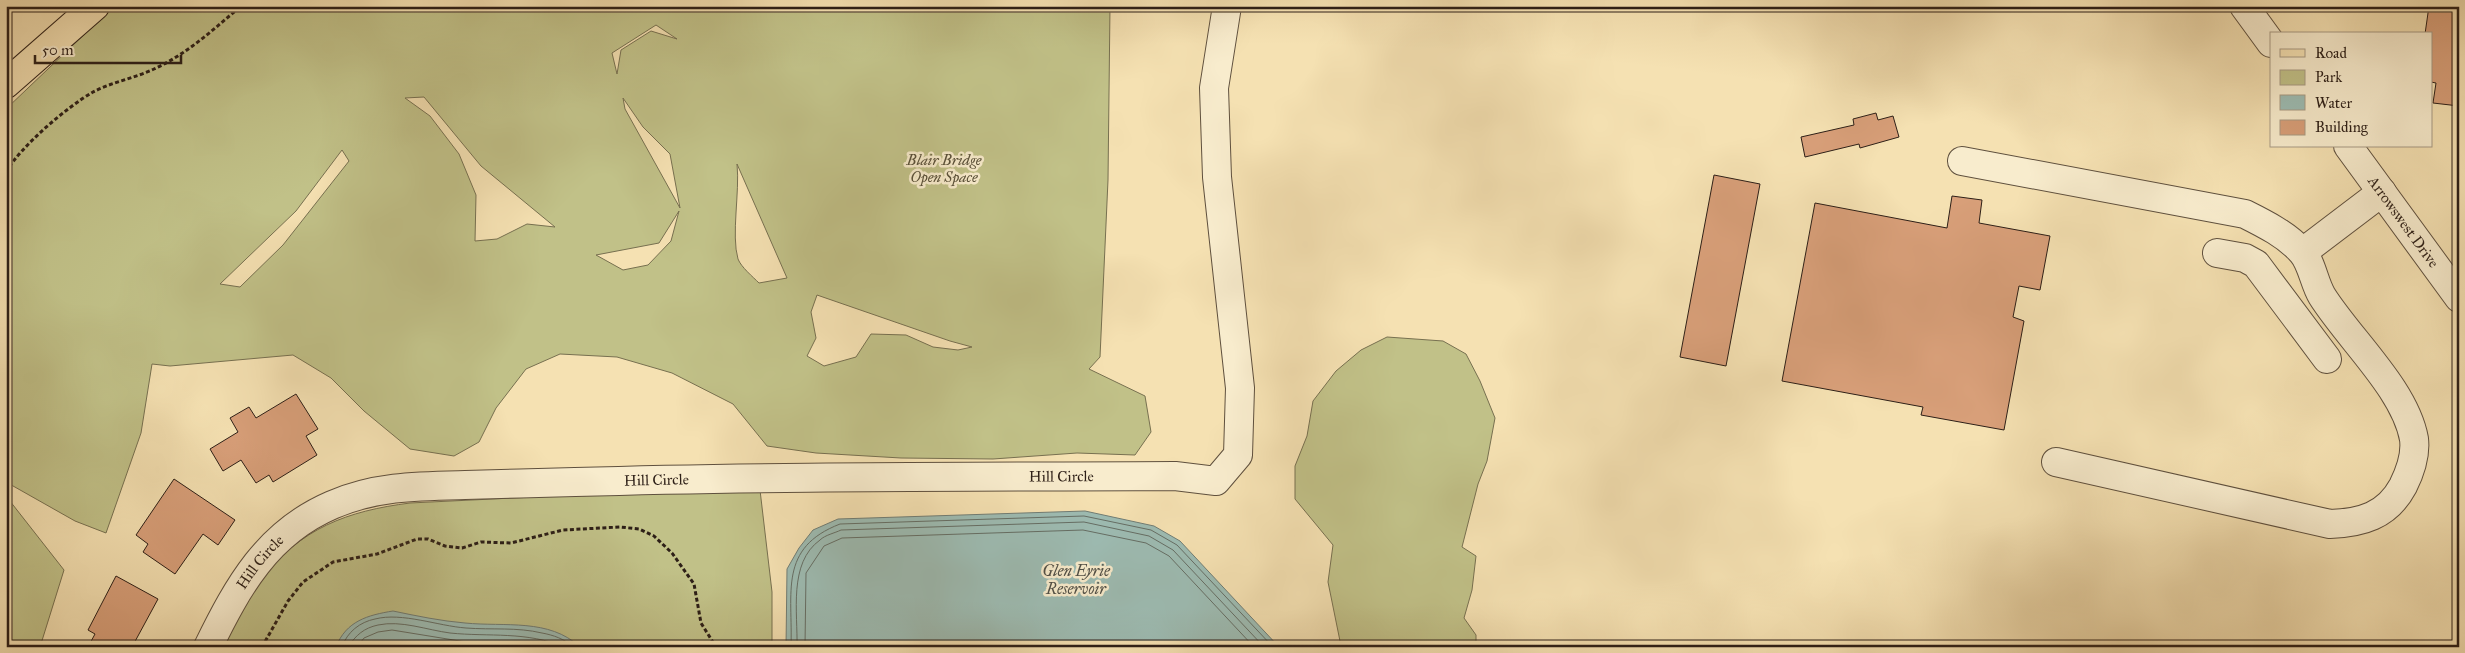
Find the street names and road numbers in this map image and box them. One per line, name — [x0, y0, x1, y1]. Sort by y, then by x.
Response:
street label: Arrowswest Drive — [2363, 172, 2443, 271]
street label: Hill Circle — [1029, 467, 1094, 486]
street label: Hill Circle — [624, 470, 689, 490]
street label: Hill Circle — [233, 531, 287, 593]

